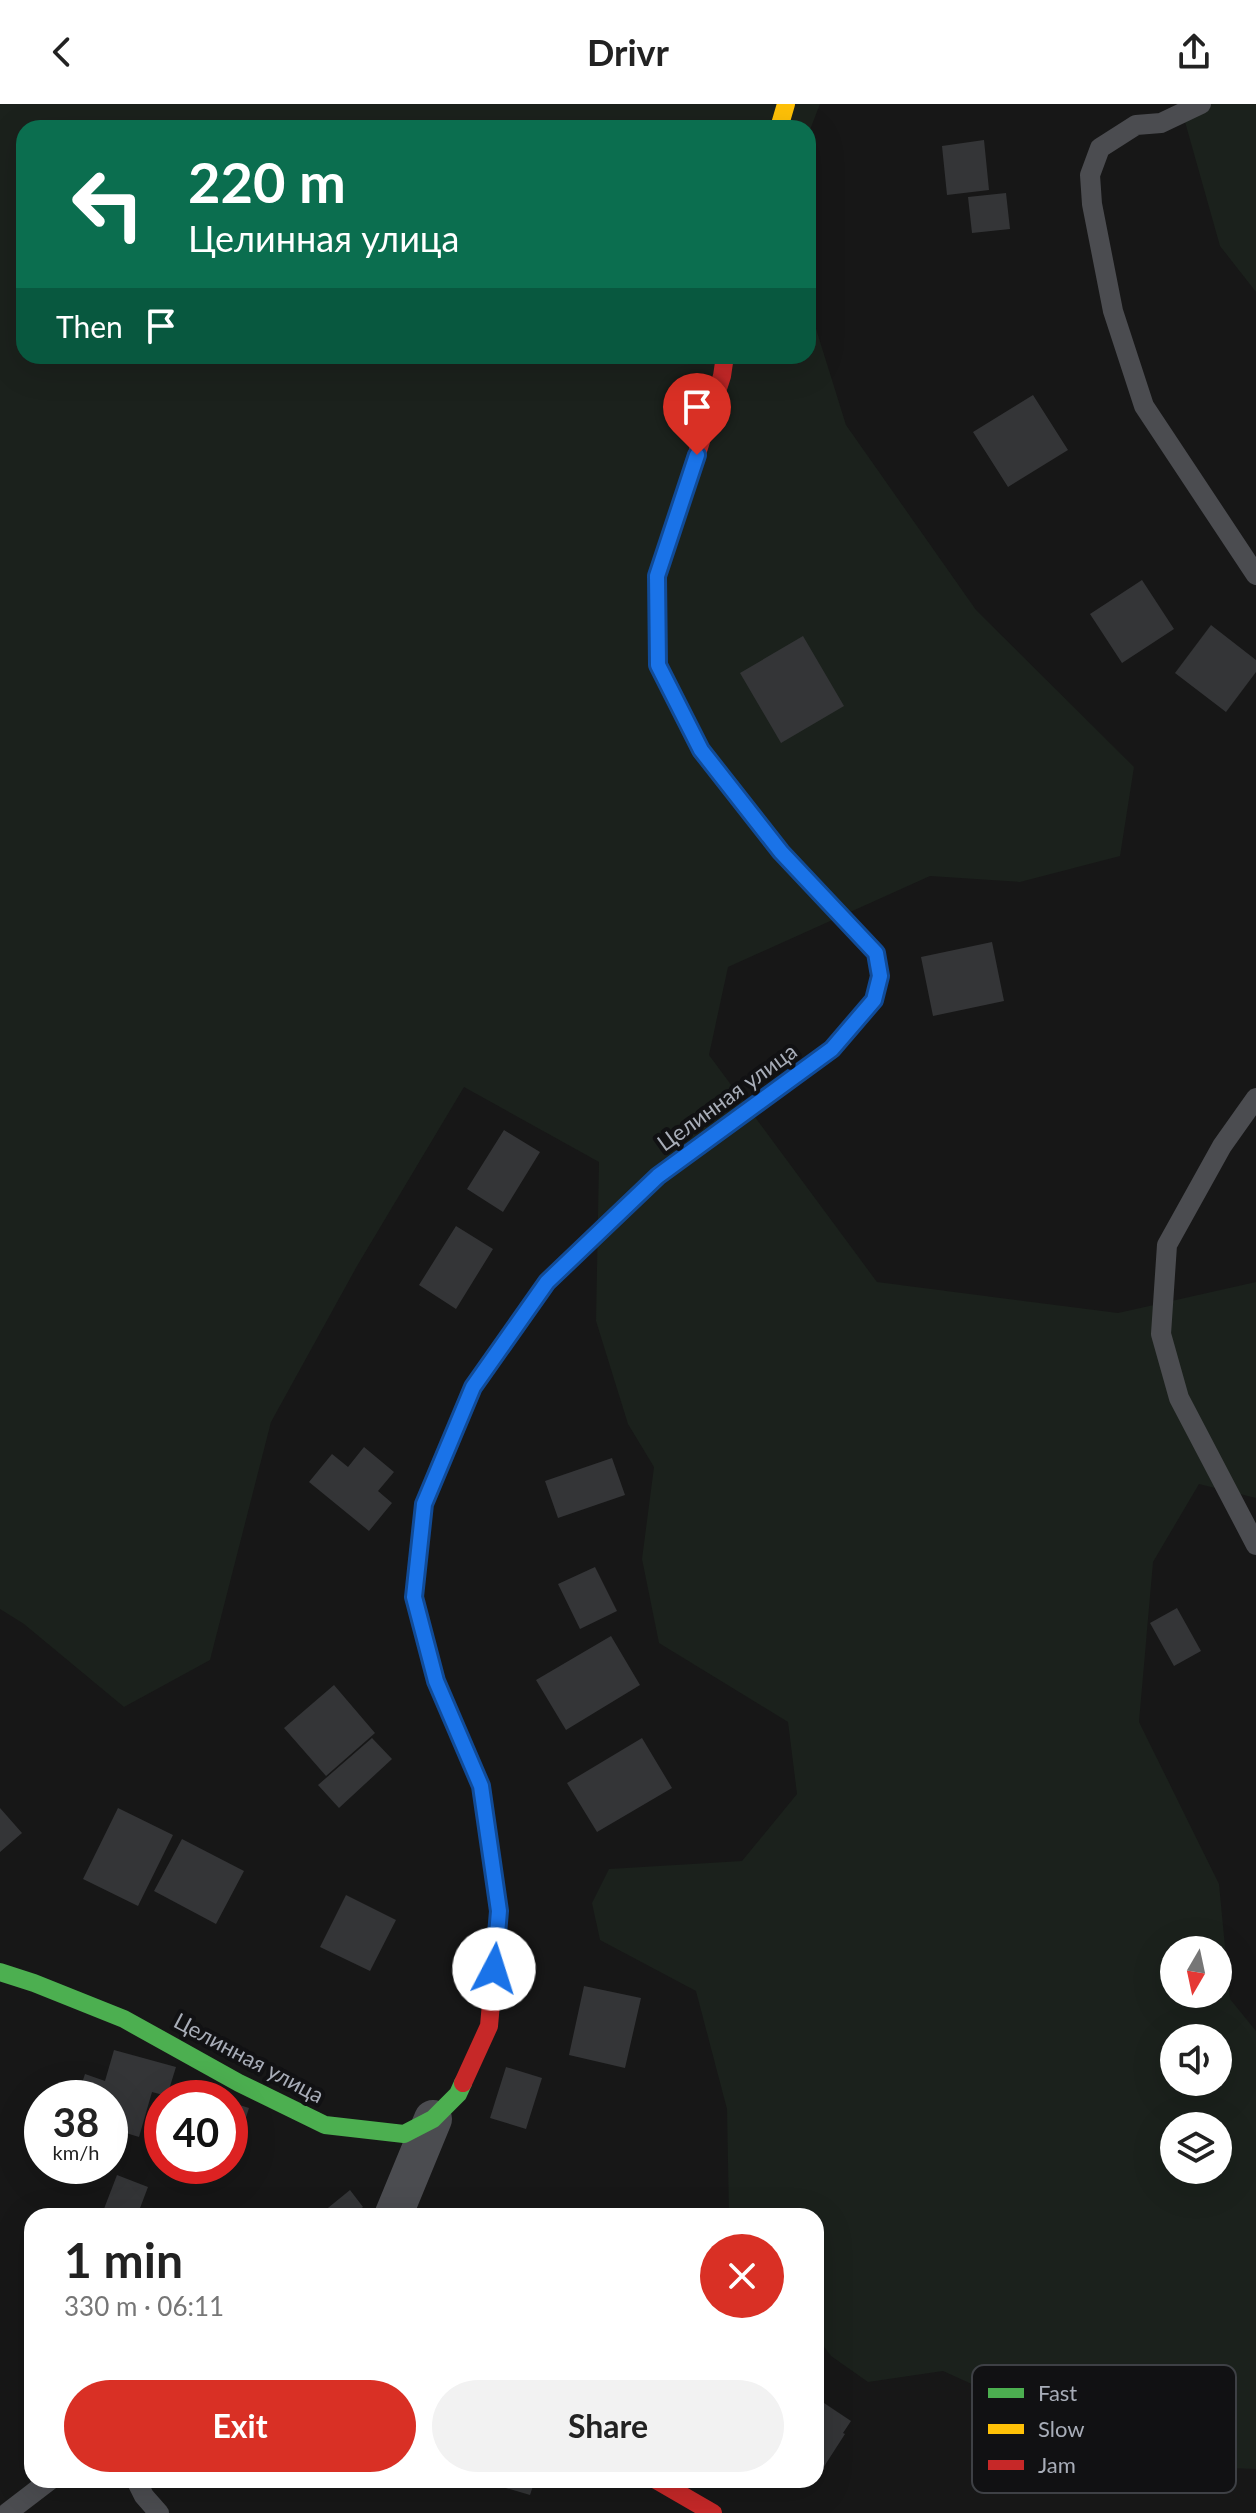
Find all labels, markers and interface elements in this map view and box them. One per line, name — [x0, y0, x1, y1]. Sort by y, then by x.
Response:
icon: back — [40, 30, 84, 74]
text: Drivr — [587, 30, 669, 74]
icon: share — [1172, 30, 1216, 74]
text: 220 m — [188, 148, 346, 215]
icon: left — [56, 152, 160, 256]
text: Целинная улица — [188, 216, 460, 260]
icon: arrive — [139, 304, 183, 348]
text: Then — [56, 308, 123, 344]
pin — [663, 373, 731, 455]
icon: arrive — [675, 385, 719, 429]
street label: Целинная улица — [652, 1037, 802, 1156]
position arrow — [452, 1927, 536, 2011]
north arrow — [1160, 1936, 1232, 2008]
map controls — [1160, 1936, 1232, 2184]
street label: Целинная улица — [170, 2007, 329, 2108]
button: sound — [1160, 2024, 1232, 2096]
speed limit sign: 40 — [144, 2080, 248, 2184]
text: 38 — [53, 2098, 99, 2146]
button: layers — [1160, 2112, 1232, 2184]
text: km/h — [53, 2140, 99, 2164]
text: 1 min — [64, 2231, 183, 2288]
button: close — [700, 2234, 784, 2318]
text: 330 m · 06:11 — [64, 2290, 224, 2322]
legend — [972, 2365, 1236, 2493]
text: Fast — [1038, 2379, 1077, 2406]
button: Exit — [64, 2380, 416, 2472]
button: Share — [432, 2380, 784, 2472]
text: Slow — [1038, 2415, 1085, 2442]
text: Jam — [1038, 2451, 1076, 2478]

